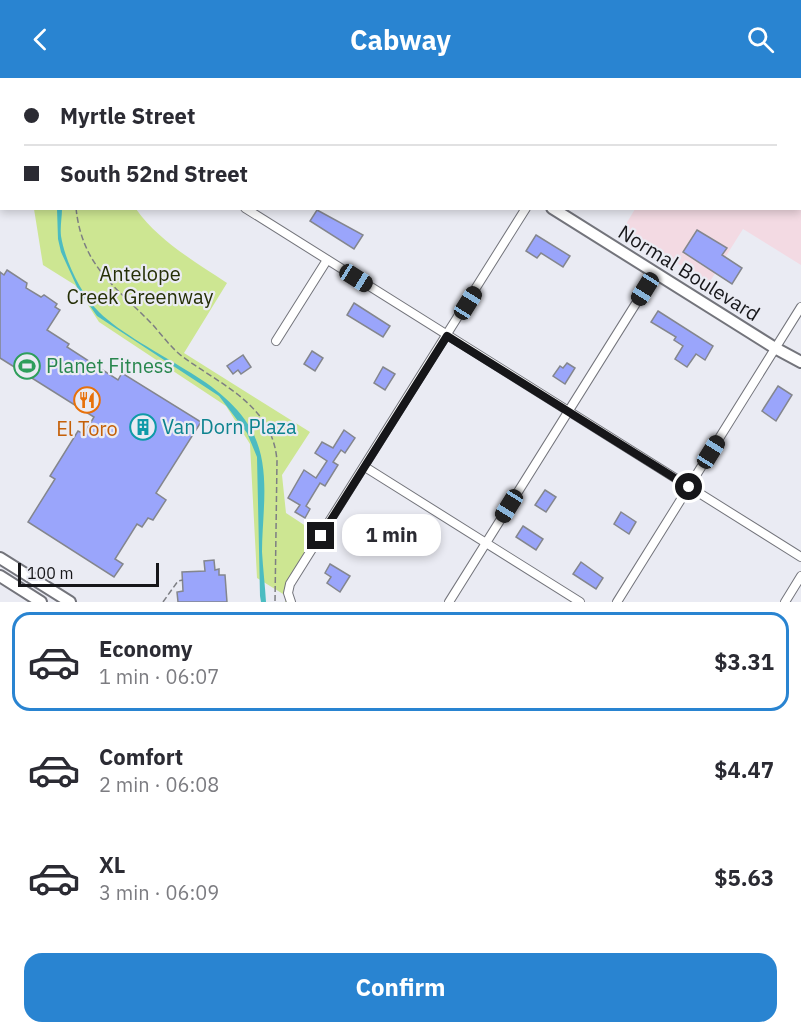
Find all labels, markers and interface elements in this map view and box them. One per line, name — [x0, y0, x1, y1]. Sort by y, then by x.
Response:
text: Cabway — [350, 22, 451, 57]
icon: back — [24, 23, 57, 56]
icon: search — [744, 23, 777, 56]
text: Myrtle Street — [60, 101, 195, 130]
text: South 52nd Street — [60, 159, 248, 188]
street label: Normal Boulevard — [613, 218, 765, 327]
park label: Antelope Creek Greenway — [67, 260, 214, 310]
car — [336, 261, 376, 295]
car — [628, 269, 662, 309]
car — [451, 283, 485, 323]
sports icon: Planet Fitness — [12, 351, 42, 381]
place label: Planet Fitness — [46, 352, 173, 379]
restaurant icon: El Toro — [72, 385, 102, 415]
building icon: Van Dorn Plaza — [128, 412, 158, 442]
place label: Van Dorn Plaza — [162, 413, 297, 440]
place label: El Toro — [56, 415, 118, 442]
car — [694, 432, 728, 472]
route start — [675, 473, 702, 500]
car — [492, 486, 526, 526]
callout: 1 min — [342, 515, 441, 557]
text: 1 min — [365, 521, 418, 548]
route end — [307, 522, 334, 549]
scale bar — [18, 560, 159, 588]
text: 100 m — [27, 563, 74, 583]
text: Economy — [99, 634, 193, 663]
icon: car — [27, 635, 81, 689]
text: $3.31 — [714, 647, 774, 676]
text: 1 min · 06:07 — [99, 663, 219, 690]
text: Comfort — [99, 742, 183, 771]
icon: car — [27, 743, 81, 797]
text: $4.47 — [714, 755, 774, 784]
text: 2 min · 06:08 — [99, 771, 219, 798]
text: XL — [99, 850, 125, 879]
icon: car — [27, 851, 81, 905]
text: $5.63 — [714, 863, 774, 892]
text: 3 min · 06:09 — [99, 879, 219, 906]
button: Confirm — [24, 953, 777, 1022]

